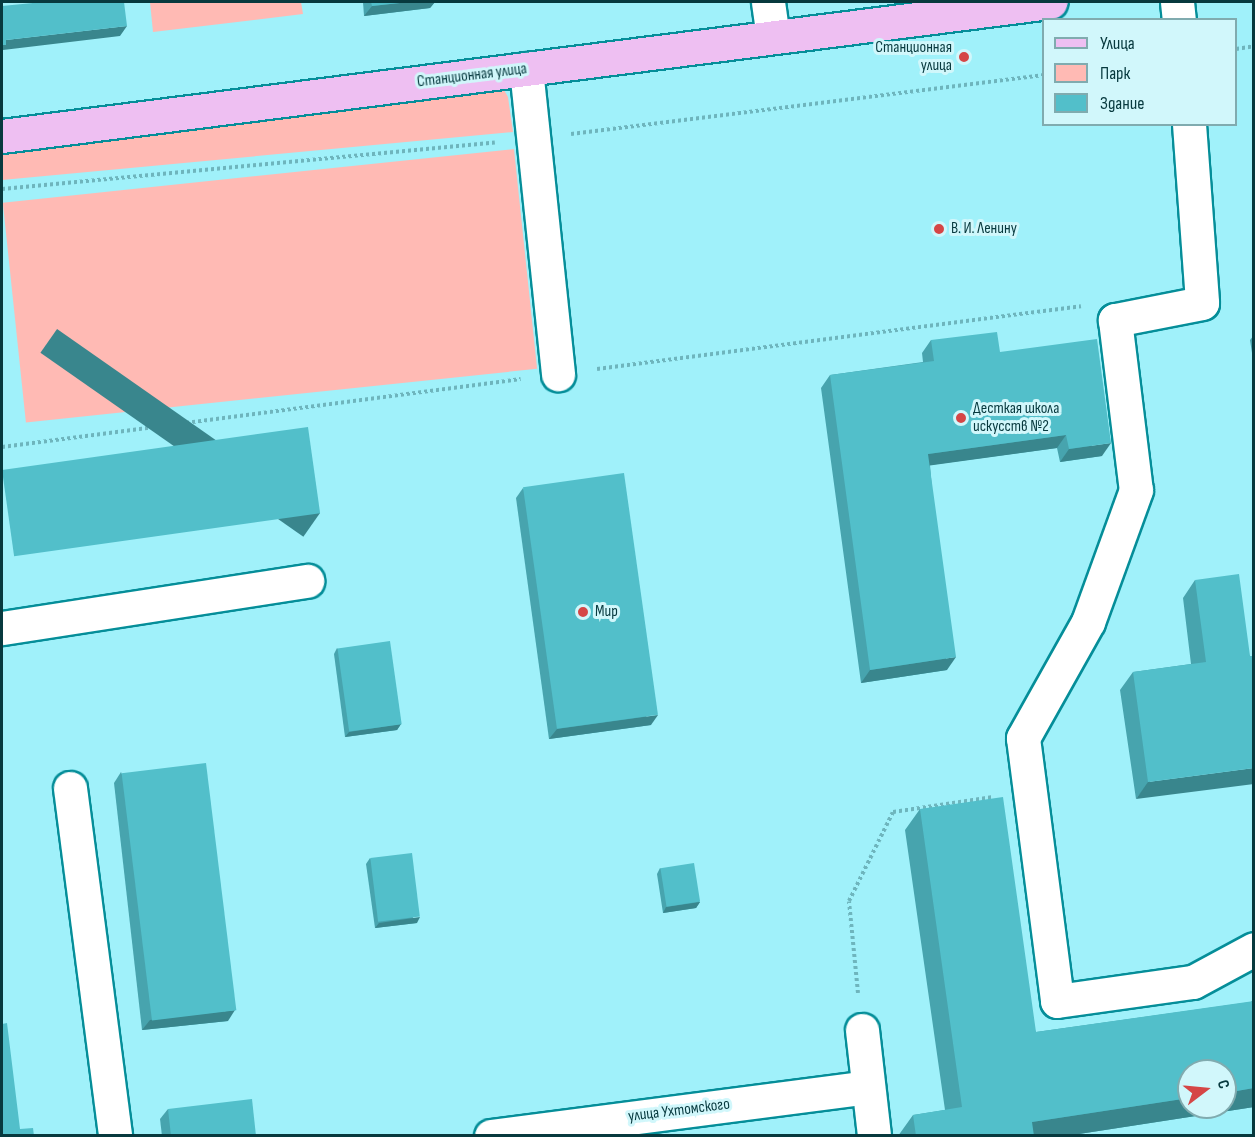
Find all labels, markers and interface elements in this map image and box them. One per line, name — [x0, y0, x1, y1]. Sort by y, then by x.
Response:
legend — [1042, 18, 1237, 126]
text: Улица — [1100, 33, 1135, 54]
place label: Станционная улица — [875, 38, 952, 76]
marker: Станционная улица — [957, 50, 971, 64]
street label: Станционная улица — [416, 60, 528, 92]
text: Парк — [1100, 63, 1130, 84]
text: Здание — [1100, 93, 1145, 114]
place label: В. И. Ленину — [951, 219, 1017, 239]
marker: В. И. Ленину — [932, 222, 946, 236]
place label: Десткая школа искусств №2 — [973, 399, 1059, 437]
marker: Десткая школа искусств №2 — [954, 411, 968, 425]
place label: Мир — [595, 602, 618, 622]
marker: Мир — [576, 605, 590, 619]
north arrow — [1177, 1059, 1237, 1119]
text: С — [1213, 1078, 1233, 1091]
street label: улица Ухтомского — [627, 1095, 731, 1127]

